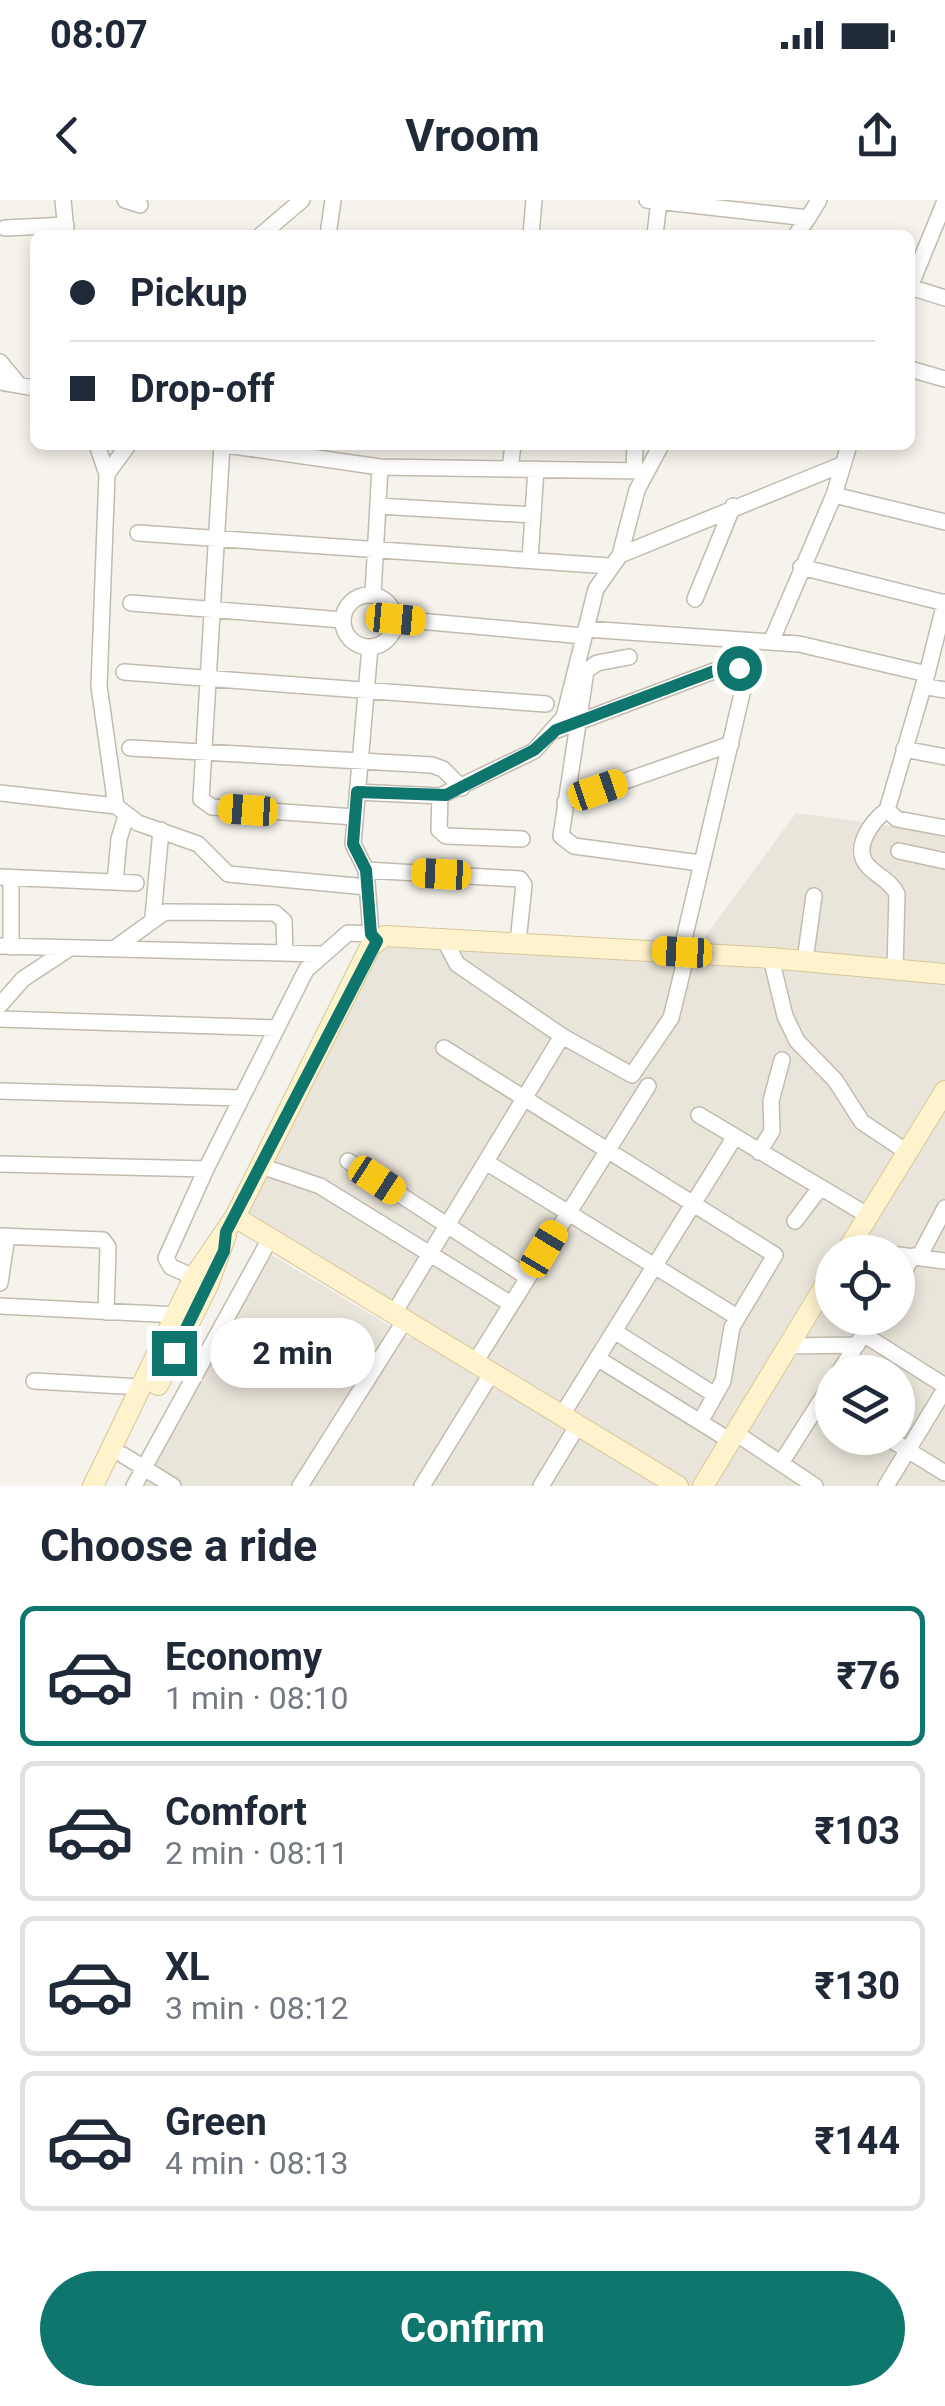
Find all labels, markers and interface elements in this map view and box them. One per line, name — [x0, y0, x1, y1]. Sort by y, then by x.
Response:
text: 08:07 — [50, 13, 148, 57]
icon: back — [40, 108, 95, 163]
icon: share — [850, 108, 905, 163]
text: Vroom — [405, 109, 540, 162]
text: Pickup — [130, 271, 247, 315]
text: Drop-off — [130, 367, 275, 411]
car — [365, 601, 427, 637]
route start — [717, 646, 762, 691]
car — [565, 766, 631, 814]
car — [217, 793, 279, 827]
car — [410, 857, 472, 891]
car — [651, 935, 713, 969]
car — [344, 1151, 410, 1209]
car — [516, 1216, 572, 1282]
map controls — [815, 1235, 915, 1455]
button: locate — [815, 1235, 915, 1335]
callout: 2 min — [209, 1318, 374, 1388]
route end — [152, 1331, 197, 1376]
text: 2 min — [252, 1334, 333, 1372]
button: layers — [815, 1355, 915, 1455]
text: Choose a ride — [40, 1519, 317, 1572]
icon: car — [45, 1631, 135, 1721]
text: Economy — [165, 1635, 322, 1679]
text: ₹76 — [836, 1654, 900, 1698]
text: 1 min · 08:10 — [165, 1679, 348, 1717]
icon: car — [45, 1786, 135, 1876]
text: Comfort — [165, 1790, 307, 1834]
text: ₹103 — [815, 1809, 900, 1853]
text: 2 min · 08:11 — [165, 1834, 348, 1872]
icon: car — [45, 1941, 135, 2031]
text: XL — [165, 1945, 210, 1989]
text: ₹130 — [815, 1964, 900, 2008]
text: 3 min · 08:12 — [165, 1989, 348, 2027]
icon: car — [45, 2096, 135, 2186]
text: Green — [165, 2100, 267, 2144]
text: ₹144 — [815, 2119, 900, 2163]
text: 4 min · 08:13 — [165, 2144, 348, 2182]
button: Confirm — [40, 2271, 905, 2386]

